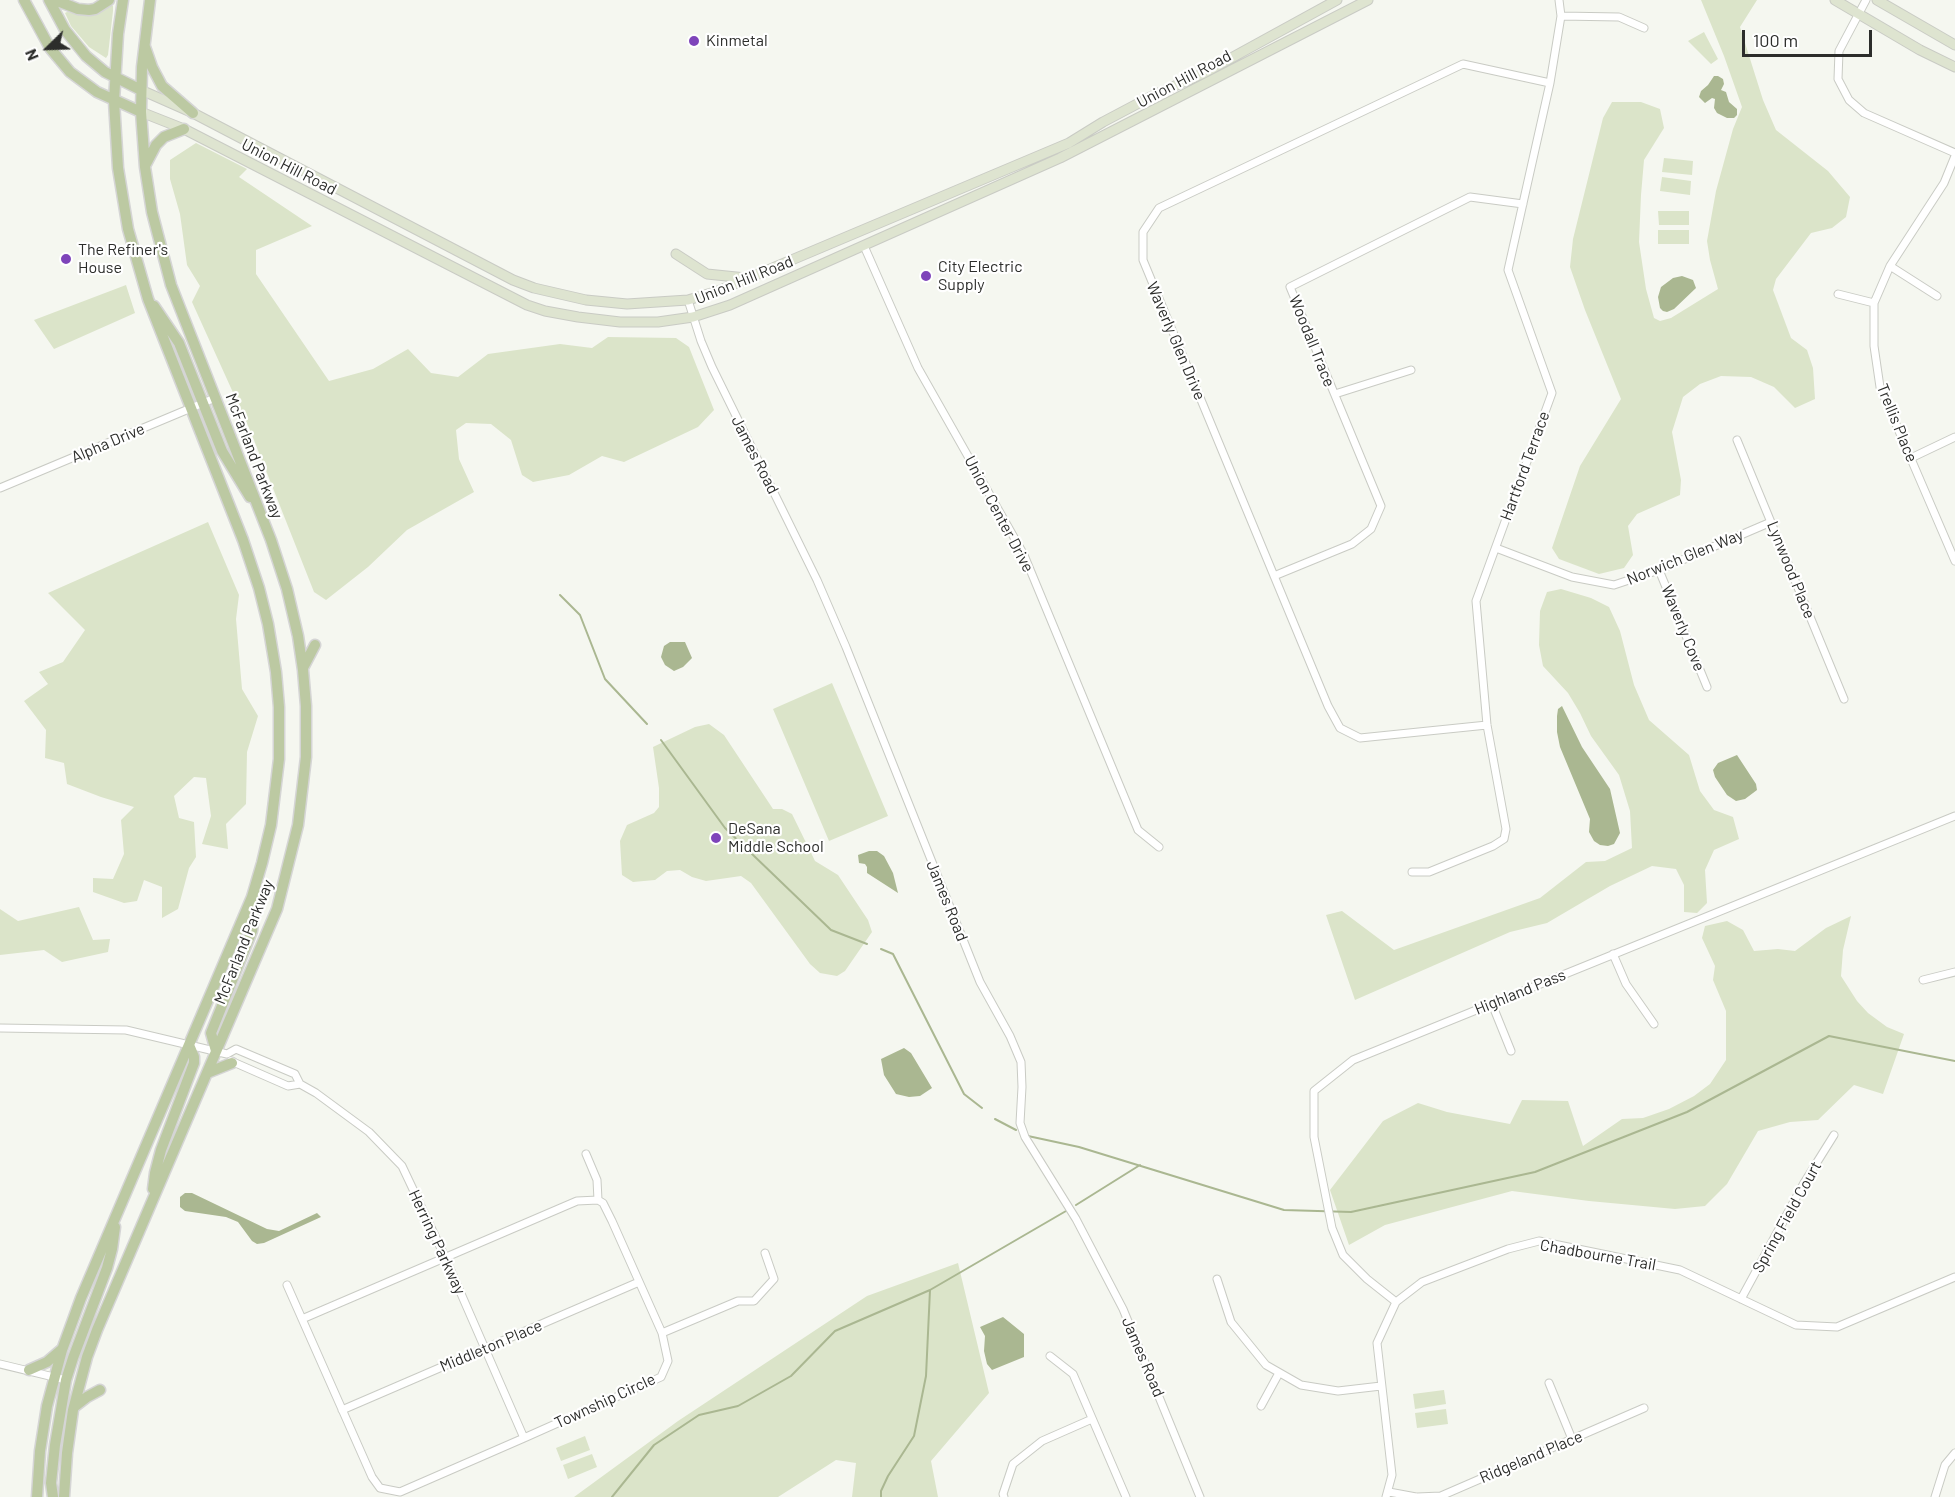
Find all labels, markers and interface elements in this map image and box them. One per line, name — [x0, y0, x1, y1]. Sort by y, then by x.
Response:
north arrow — [18, 18, 78, 78]
scale bar — [1745, 18, 1876, 56]
text: 100 m — [1753, 29, 1798, 51]
place label: Kinmetal — [706, 31, 768, 51]
marker: Kinmetal — [687, 34, 701, 48]
street label: Union Hill Road — [1134, 46, 1234, 112]
text: N — [20, 47, 42, 64]
street label: Union Hill Road — [238, 135, 340, 199]
place label: The Refiner's House — [78, 240, 168, 278]
marker: The Refiner's House — [59, 252, 73, 266]
street label: Union Hill Road — [692, 252, 796, 308]
place label: City Electric Supply — [938, 257, 1022, 295]
marker: City Electric Supply — [919, 269, 933, 283]
street label: Waverly Glen Drive — [1142, 279, 1210, 403]
street label: Woodall Trace — [1285, 292, 1339, 390]
street label: Trellis Place — [1873, 381, 1921, 465]
street label: McFarland Parkway — [221, 391, 287, 521]
street label: Hartford Terrace — [1496, 409, 1554, 523]
street label: James Road — [727, 413, 783, 497]
street label: Alpha Drive — [68, 419, 148, 467]
street label: Union Center Drive — [960, 452, 1038, 576]
street label: Lynwood Place — [1763, 518, 1819, 622]
street label: Norwich Glen Way — [1624, 525, 1746, 589]
street label: Waverly Cove — [1657, 582, 1709, 674]
place label: DeSana Middle School — [728, 819, 824, 857]
marker: DeSana Middle School — [709, 831, 723, 845]
street label: James Road — [922, 858, 972, 944]
street label: McFarland Parkway — [210, 877, 278, 1007]
street label: Highland Pass — [1472, 965, 1568, 1019]
street label: Spring Field Court — [1748, 1158, 1826, 1276]
street label: Herring Parkway — [404, 1187, 470, 1297]
street label: Chadbourne Trail — [1539, 1235, 1657, 1275]
street label: James Road — [1118, 1314, 1168, 1400]
street label: Middleton Place — [437, 1316, 545, 1376]
street label: Township Circle — [552, 1369, 658, 1433]
street label: Ridgeland Place — [1477, 1427, 1585, 1487]

